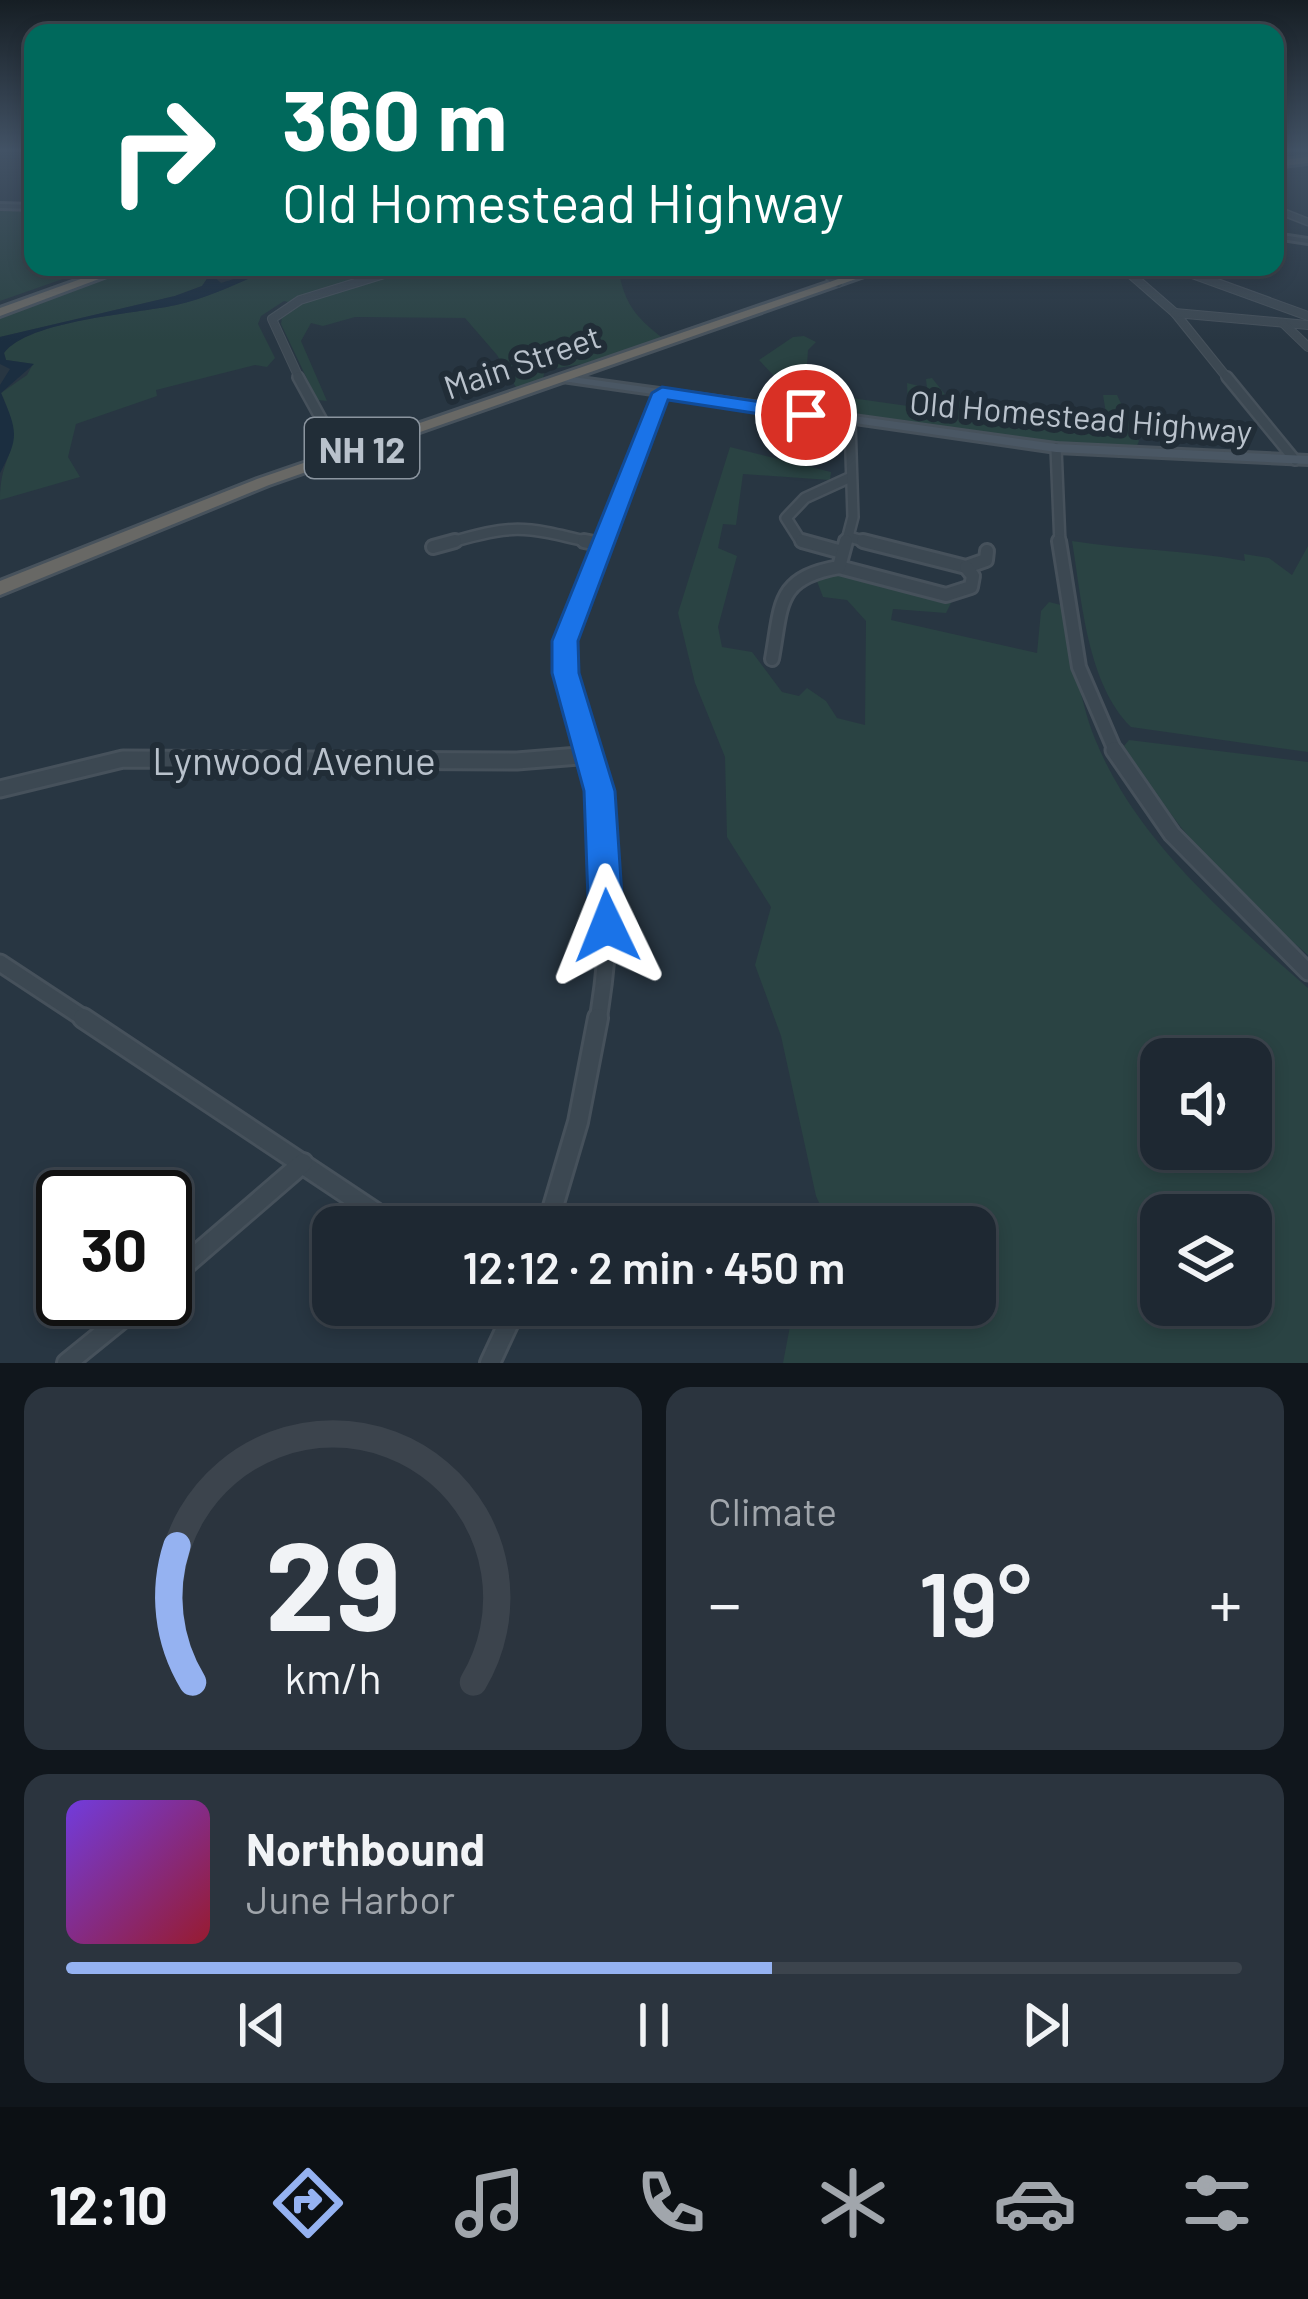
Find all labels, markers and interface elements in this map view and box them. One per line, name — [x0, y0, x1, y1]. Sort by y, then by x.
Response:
text: 360 m — [282, 67, 507, 168]
icon: right — [84, 72, 240, 228]
text: Old Homestead Highway — [282, 169, 844, 234]
street label: Main Street — [438, 315, 606, 407]
pin — [755, 364, 857, 466]
street label: Old Homestead Highway — [908, 381, 1254, 451]
icon: arrive — [773, 382, 839, 448]
road number: NH 12 — [305, 418, 419, 478]
street label: Lynwood Avenue — [152, 736, 436, 783]
position arrow — [544, 863, 670, 989]
map controls — [1140, 1038, 1272, 1326]
button: sound — [1140, 1038, 1272, 1170]
speed limit sign: 30 — [36, 1170, 192, 1326]
button: layers — [1140, 1194, 1272, 1326]
text: 12:12 · 2 min · 450 m — [463, 1239, 845, 1293]
text: Climate — [708, 1487, 837, 1534]
text: 29 — [265, 1506, 401, 1656]
text: 19° — [918, 1547, 1032, 1655]
text: − — [708, 1562, 741, 1641]
text: + — [1209, 1562, 1242, 1641]
text: km/h — [284, 1650, 382, 1702]
text: Northbound — [246, 1821, 485, 1875]
text: June Harbor — [246, 1875, 455, 1922]
icon: previous — [229, 1992, 295, 2058]
icon: pause — [621, 1992, 687, 2058]
icon: next — [1013, 1992, 1079, 2058]
icon: directions — [266, 2161, 350, 2245]
icon: music — [448, 2161, 532, 2245]
icon: phone — [629, 2161, 713, 2245]
icon: climate — [811, 2161, 895, 2245]
icon: car — [993, 2161, 1077, 2245]
icon: filters — [1175, 2161, 1259, 2245]
text: 12:10 — [49, 2171, 168, 2236]

